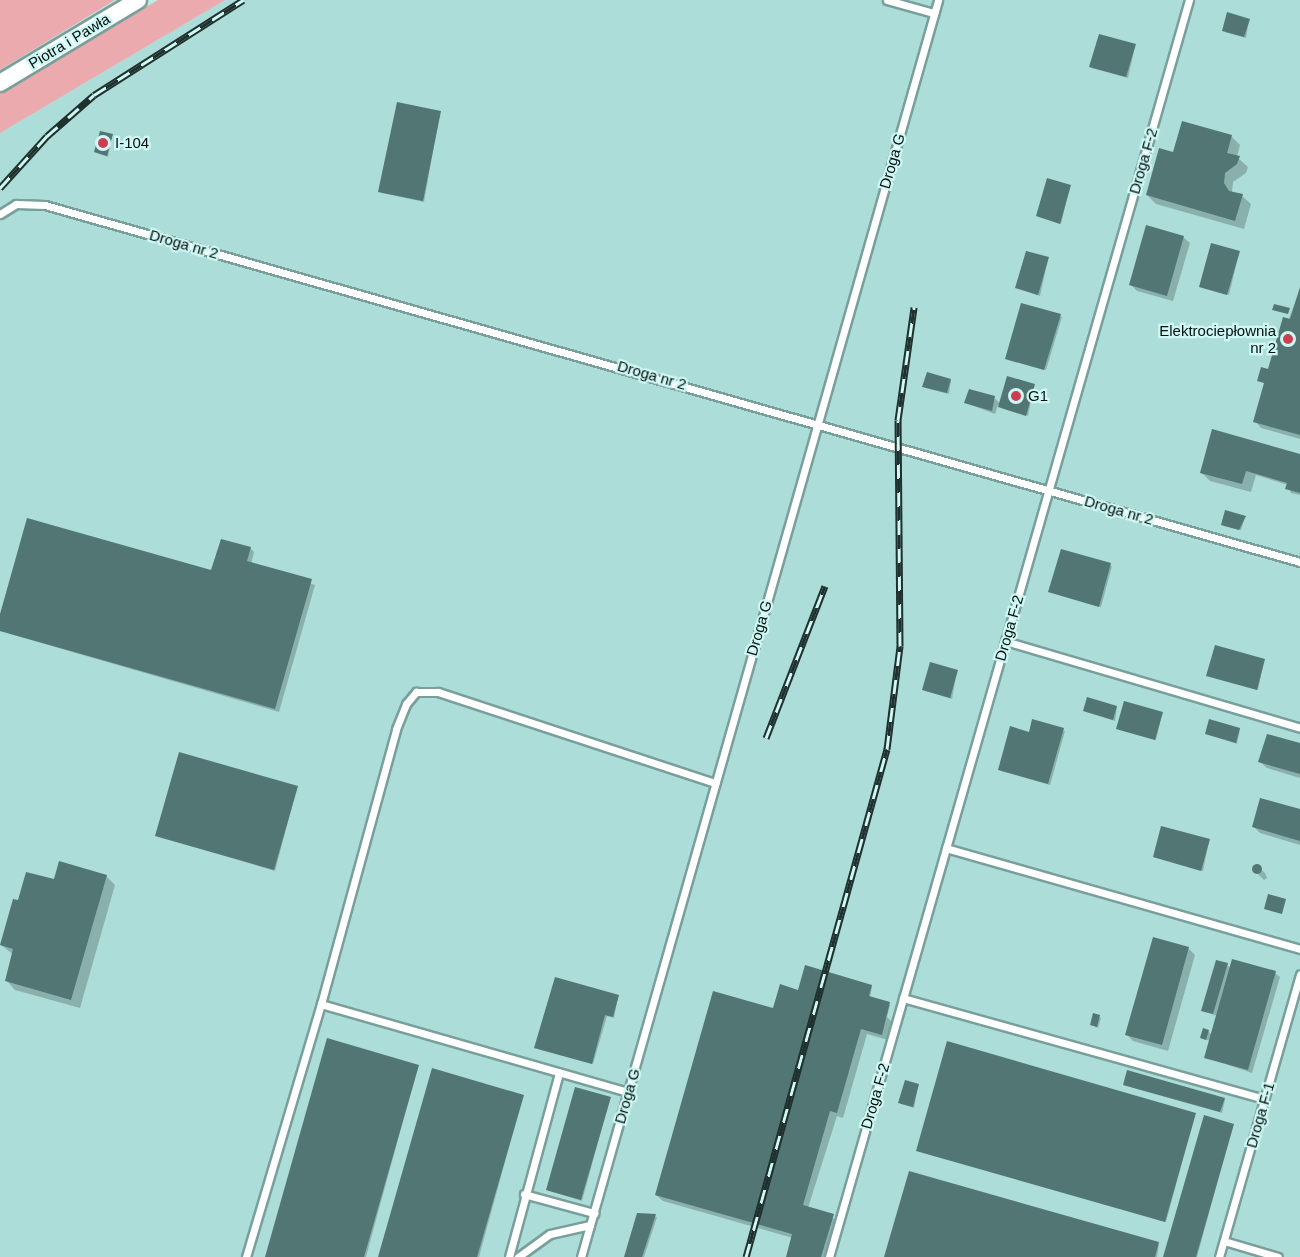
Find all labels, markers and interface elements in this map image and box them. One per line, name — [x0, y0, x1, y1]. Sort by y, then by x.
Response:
street label: Piotra i Pawła — [25, 10, 113, 72]
street label: Droga F-2 — [1125, 126, 1161, 196]
street label: Droga G — [876, 131, 908, 191]
place label: I-104 — [115, 134, 149, 152]
marker: I-104 — [96, 136, 110, 150]
street label: Droga nr 2 — [147, 226, 221, 262]
place label: Elektrociepłownia nr 2 — [1159, 321, 1276, 356]
marker: Elektrociepłownia nr 2 — [1281, 332, 1295, 346]
street label: Droga nr 2 — [615, 357, 689, 393]
place label: G1 — [1028, 387, 1048, 405]
marker: G1 — [1009, 389, 1023, 403]
street label: Droga nr 2 — [1082, 492, 1156, 528]
street label: Droga F-2 — [991, 593, 1027, 663]
street label: Droga G — [743, 598, 775, 658]
street label: Droga F-2 — [857, 1061, 893, 1131]
street label: Droga G — [611, 1066, 643, 1126]
street label: Droga F-1 — [1242, 1080, 1278, 1150]

